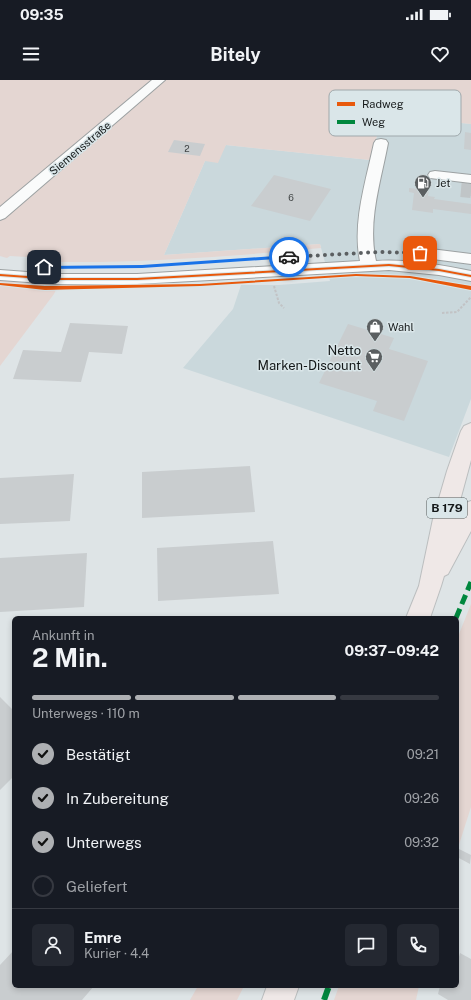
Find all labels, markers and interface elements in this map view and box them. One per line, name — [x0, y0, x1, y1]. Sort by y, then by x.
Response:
text: 09:35 — [20, 6, 64, 23]
icon: menu — [20, 43, 42, 65]
icon: heart — [429, 43, 451, 65]
text: Bitely — [210, 44, 261, 65]
legend — [329, 90, 461, 136]
text: Radweg — [362, 98, 404, 110]
text: Weg — [362, 116, 385, 128]
street label: Siemensstraße — [47, 119, 113, 177]
house number: 2 — [184, 143, 190, 154]
fuel station icon: Jet — [413, 173, 433, 198]
place label: Jet — [436, 177, 451, 189]
house number: 6 — [288, 192, 294, 203]
pin — [403, 236, 437, 270]
courier — [269, 237, 309, 277]
icon: bag — [409, 242, 431, 264]
icon: car — [278, 246, 300, 268]
pin — [27, 250, 61, 284]
icon: home — [33, 256, 55, 278]
shop icon: Wahl — [365, 317, 385, 342]
place label: Wahl — [388, 321, 414, 333]
place label: Netto Marken-Discount — [257, 343, 361, 373]
supermarket icon: Netto Marken-Discount — [364, 347, 384, 372]
road number: B 179 — [427, 498, 467, 518]
text: Ankunft in — [32, 628, 95, 643]
text: 2 Min. — [32, 642, 108, 673]
text: 09:37–09:42 — [345, 642, 439, 659]
text: Unterwegs · 110 m — [32, 706, 140, 721]
icon: check — [32, 743, 54, 765]
text: Bestätigt — [66, 746, 130, 763]
text: 09:21 — [407, 747, 439, 762]
icon: check — [32, 787, 54, 809]
text: In Zubereitung — [66, 790, 169, 807]
text: 09:26 — [404, 791, 439, 806]
icon: check — [32, 831, 54, 853]
text: Unterwegs — [66, 834, 142, 851]
text: 09:32 — [404, 835, 439, 850]
text: Geliefert — [66, 878, 128, 895]
button: person — [32, 924, 74, 966]
button: chat — [345, 924, 387, 966]
button: phone — [397, 924, 439, 966]
text: Emre — [84, 929, 122, 946]
text: Kurier · 4.4 — [84, 946, 149, 961]

